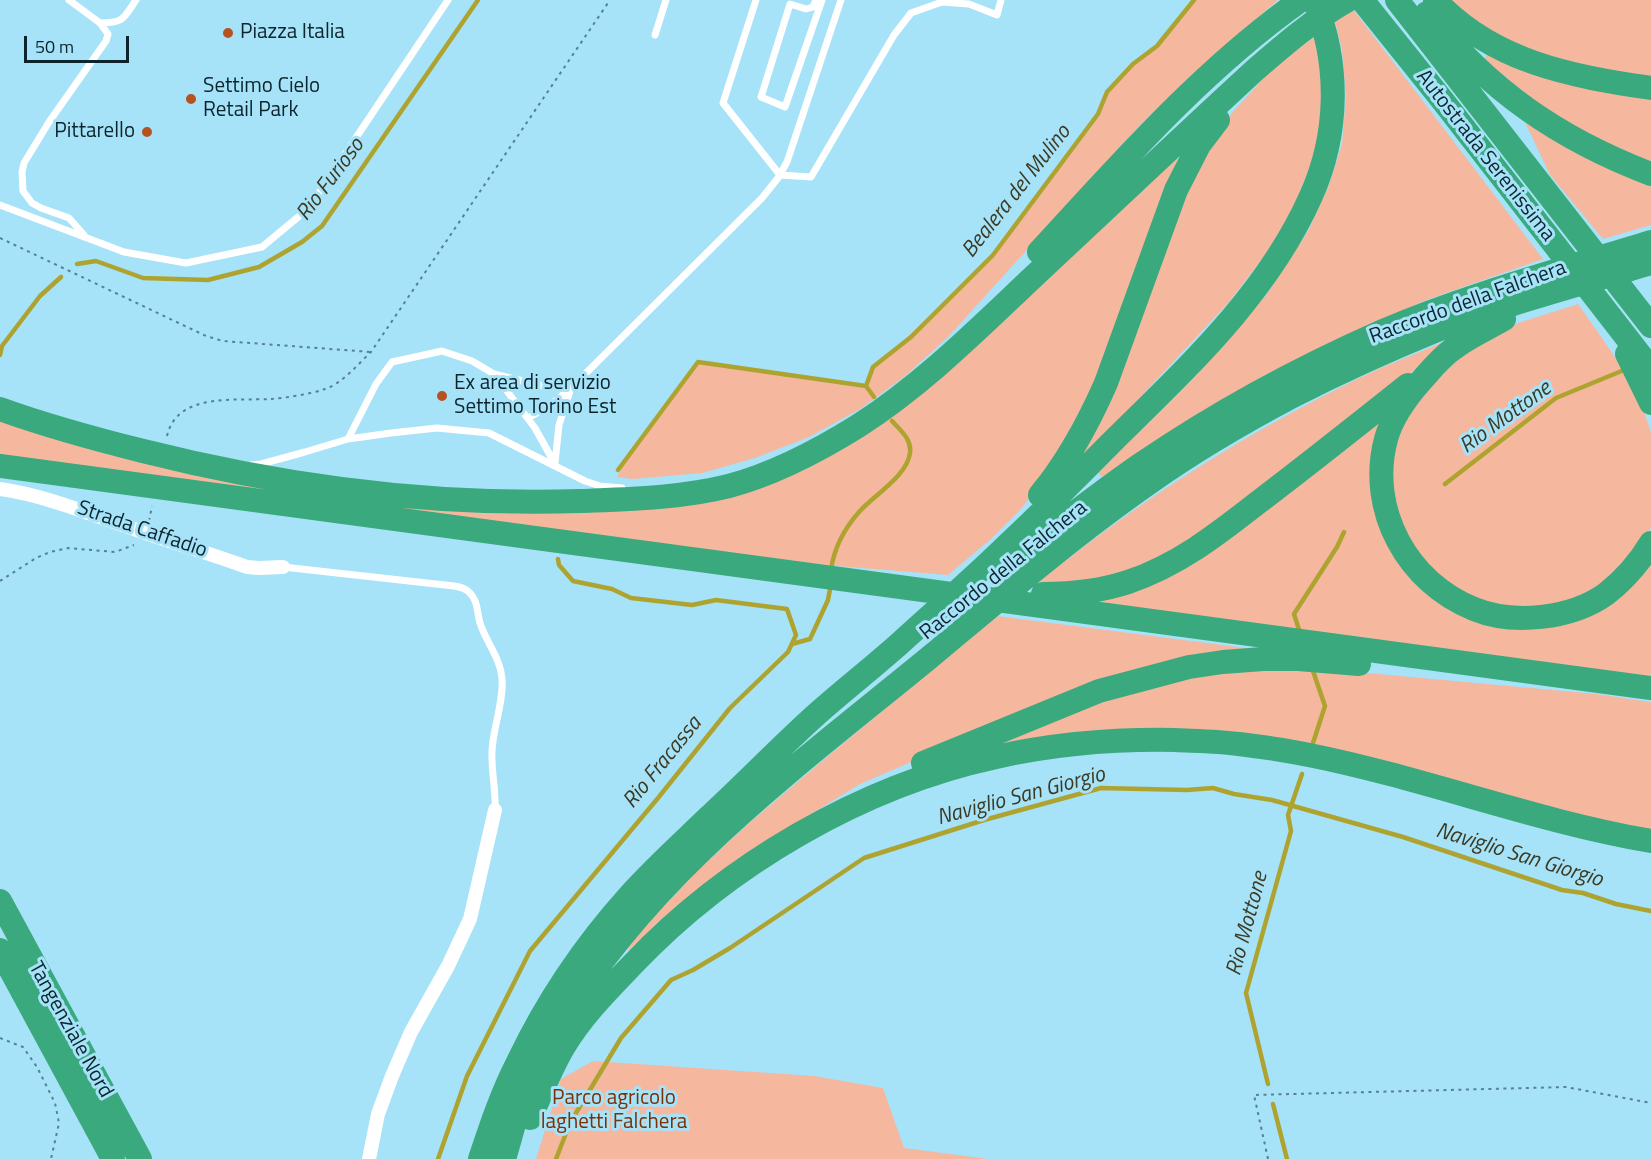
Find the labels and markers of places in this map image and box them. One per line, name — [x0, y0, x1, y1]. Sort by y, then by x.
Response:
place label: Piazza Italia — [240, 20, 345, 46]
marker: Piazza Italia — [221, 26, 235, 40]
place label: Settimo Cielo Retail Park — [203, 74, 320, 124]
marker: Settimo Cielo Retail Park — [184, 92, 198, 106]
place label: Pittarello — [54, 119, 135, 145]
marker: Pittarello — [140, 125, 154, 139]
place label: Ex area di servizio Settimo Torino Est — [454, 371, 616, 421]
marker: Ex area di servizio Settimo Torino Est — [435, 389, 449, 403]

